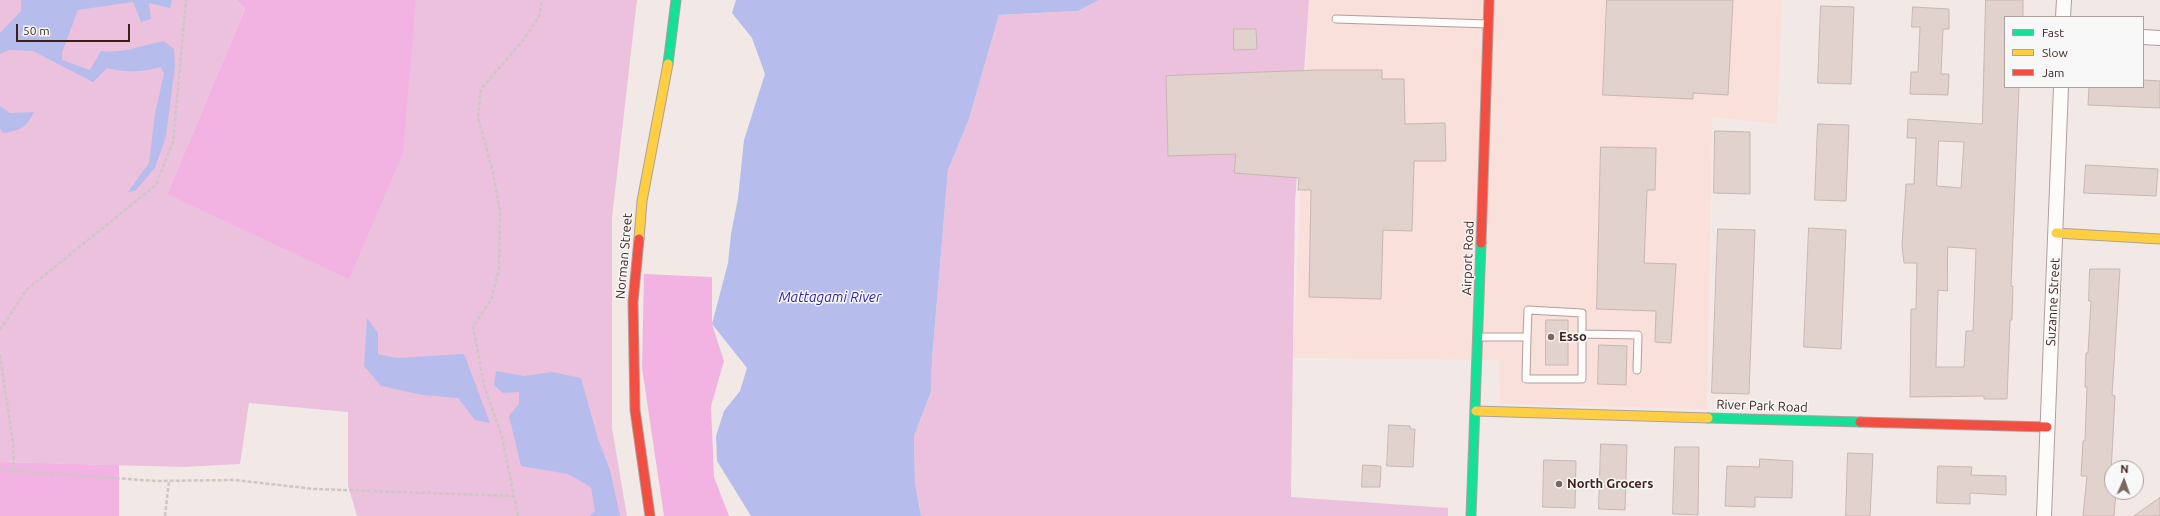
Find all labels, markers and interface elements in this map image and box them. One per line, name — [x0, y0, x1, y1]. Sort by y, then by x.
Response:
scale bar — [18, 16, 132, 42]
legend — [2004, 16, 2144, 88]
text: 50 m — [23, 24, 50, 37]
text: Fast — [2042, 26, 2064, 39]
text: Slow — [2042, 46, 2068, 59]
text: Jam — [2042, 66, 2064, 79]
street label: Norman Street — [612, 212, 636, 300]
street label: Airport Road — [1459, 220, 1477, 296]
street label: Suzanne Street — [2043, 258, 2063, 346]
water label: Mattagami River — [779, 289, 881, 305]
place label: Esso — [1559, 329, 1587, 345]
marker: Esso — [1546, 332, 1556, 342]
street label: River Park Road — [1716, 397, 1808, 415]
north arrow — [2104, 460, 2144, 500]
text: N — [2120, 463, 2129, 475]
place label: North Grocers — [1567, 476, 1653, 492]
marker: North Grocers — [1554, 479, 1564, 489]

